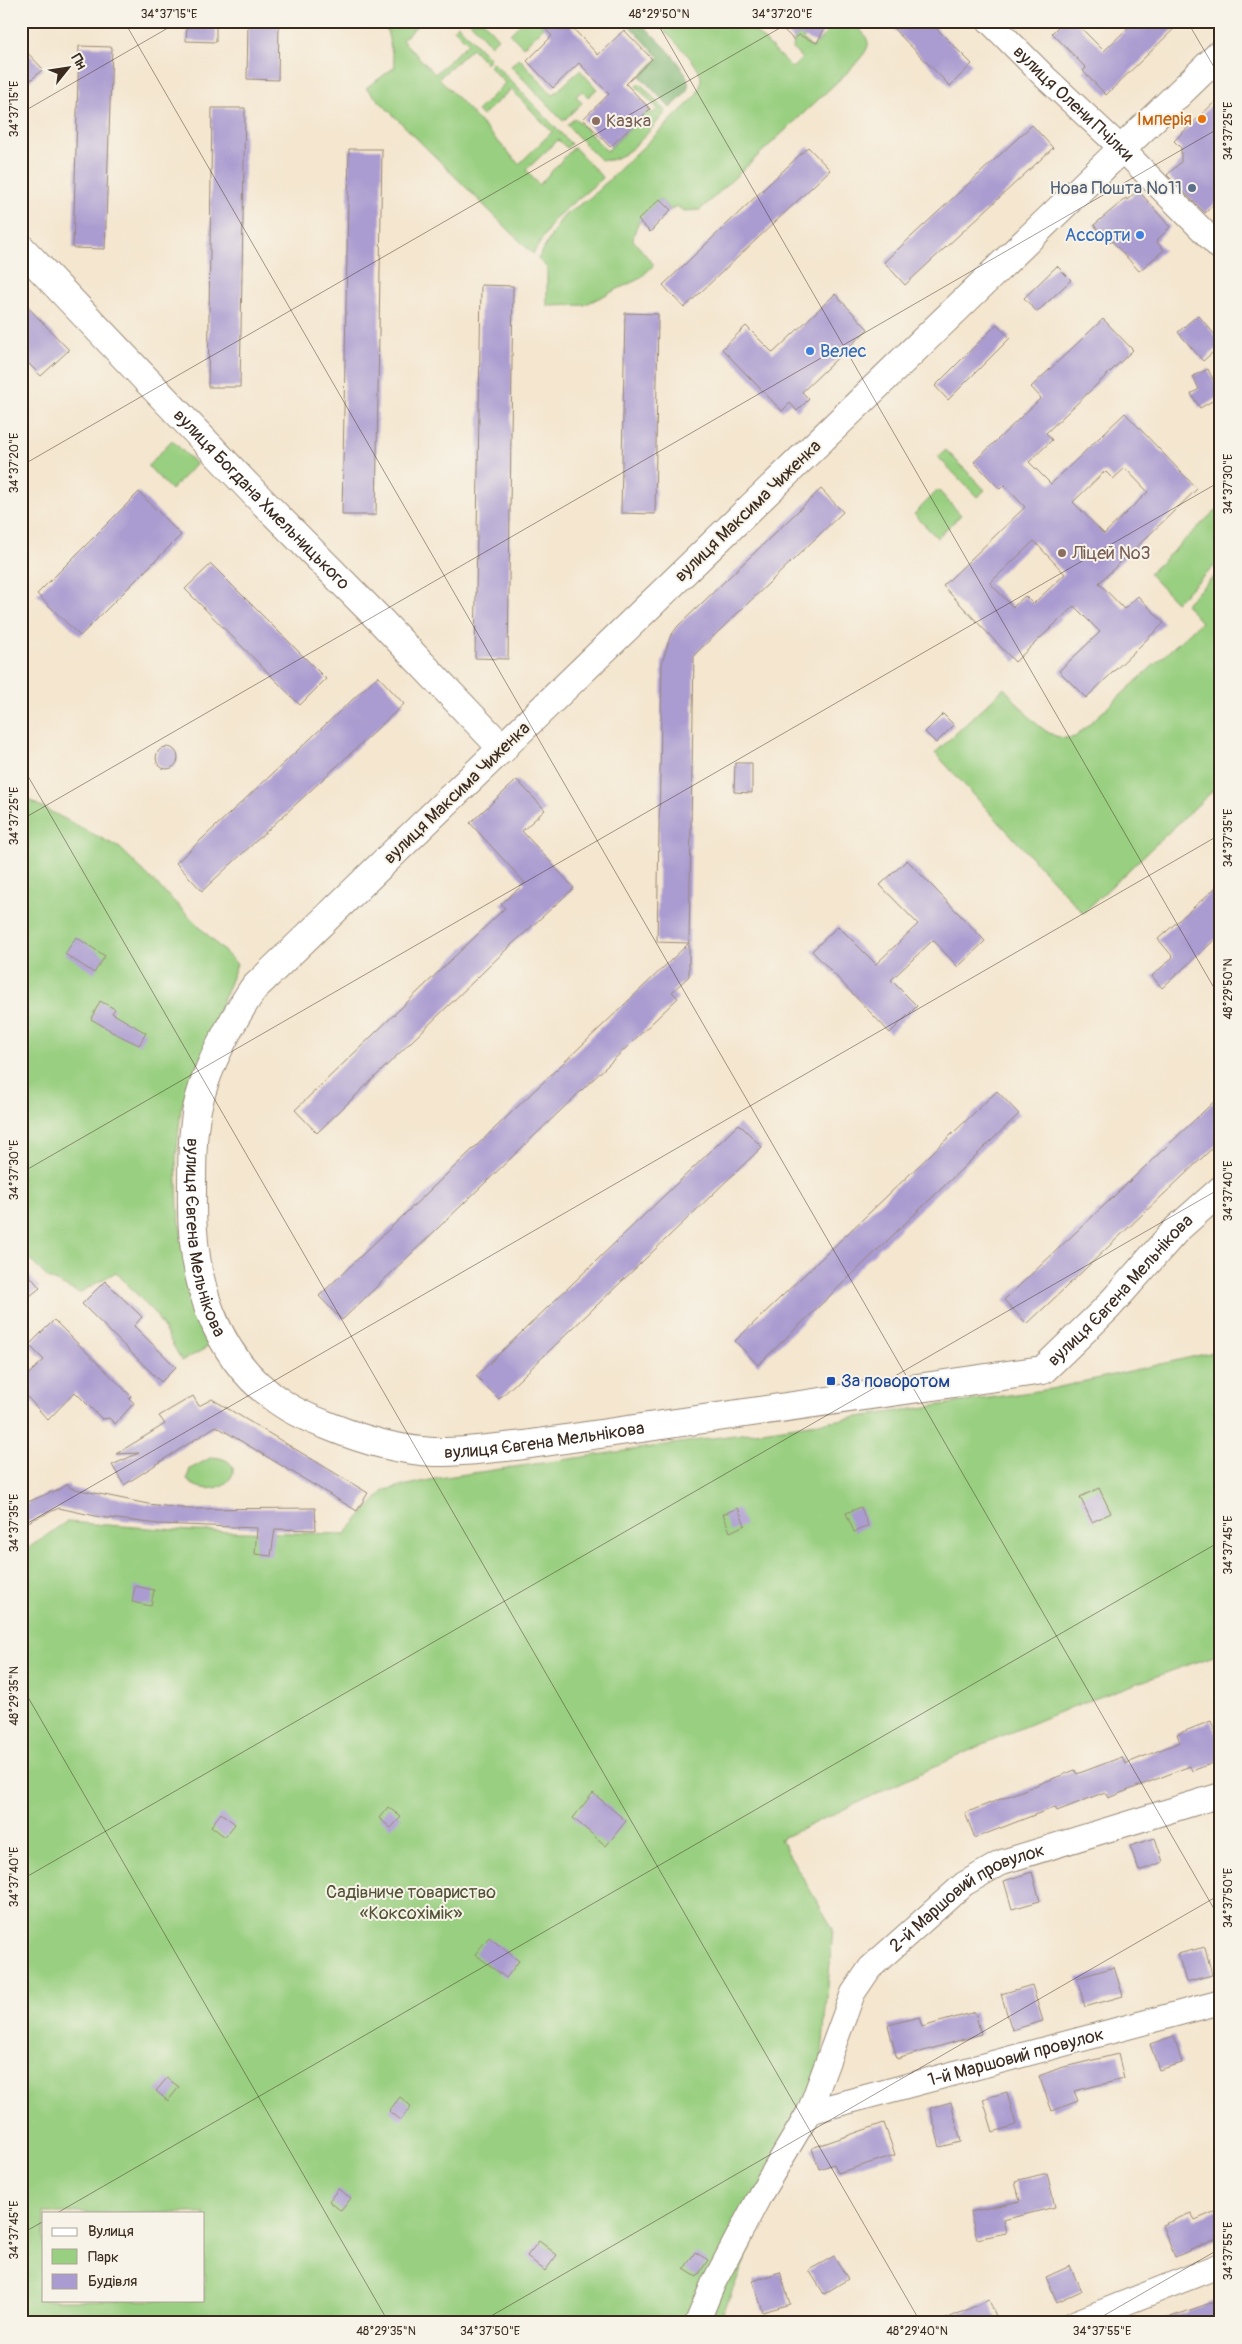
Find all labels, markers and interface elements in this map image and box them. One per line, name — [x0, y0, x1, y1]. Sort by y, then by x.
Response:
text: 34°37'15"E — [141, 7, 197, 22]
text: 48°29'50"N — [628, 7, 690, 22]
text: 34°37'20"E — [752, 7, 812, 22]
street label: вулиця Олени Пчілки — [1008, 40, 1139, 166]
north arrow — [42, 42, 92, 92]
text: Пн — [68, 51, 90, 73]
text: 34°37'15"E — [7, 81, 22, 137]
text: 34°37'25"E — [1221, 102, 1236, 160]
place label: Імперія — [1137, 108, 1192, 131]
place label: Казка — [606, 110, 651, 133]
marker: Імперія — [1196, 113, 1208, 125]
marker: Казка — [590, 115, 602, 127]
place label: Нова Пошта №11 — [1049, 177, 1182, 200]
marker: Нова Пошта №11 — [1186, 182, 1198, 194]
place label: Ассорти — [1065, 224, 1130, 247]
marker: Ассорти — [1134, 229, 1146, 241]
place label: Велес — [820, 340, 867, 363]
marker: Велес — [804, 345, 816, 357]
street label: вулиця Богдана Хмельницького — [169, 404, 355, 595]
text: 34°37'20"E — [7, 433, 22, 493]
street label: вулиця Максима Чиженка — [670, 435, 826, 587]
text: 34°37'30"E — [1221, 454, 1236, 514]
place label: Ліцей №3 — [1071, 542, 1151, 565]
marker: Ліцей №3 — [1056, 547, 1068, 559]
street label: вулиця Максима Чиженка — [379, 717, 535, 869]
text: 34°37'25"E — [7, 787, 22, 845]
text: 34°37'35"E — [1221, 809, 1236, 867]
text: 48°29'50"N — [1221, 958, 1236, 1020]
street label: вулиця Євгена Мельнікова — [180, 1138, 231, 1341]
text: 34°37'30"E — [7, 1140, 22, 1200]
text: 34°37'40"E — [1221, 1161, 1236, 1221]
street label: вулиця Євгена Мельнікова — [1042, 1209, 1198, 1371]
place label: За поворотом — [841, 1370, 950, 1393]
marker: За поворотом — [825, 1375, 837, 1387]
street label: вулиця Євгена Мельнікова — [444, 1416, 646, 1464]
text: 34°37'35"E — [7, 1494, 22, 1552]
text: 34°37'45"E — [1221, 1516, 1236, 1574]
text: 48°29'35"N — [7, 1666, 22, 1726]
street label: 2-й Маршовий провулок — [884, 1838, 1047, 1957]
text: 34°37'40"E — [7, 1847, 22, 1907]
text: 34°37'50"E — [1221, 1868, 1236, 1928]
park label: Садівниче товариство «Коксохімік» — [326, 1881, 496, 1925]
street label: 1-й Маршовий провулок — [925, 2022, 1106, 2091]
text: 34°37'45"E — [7, 2201, 22, 2259]
legend — [42, 2212, 205, 2302]
text: Вулиця — [88, 2222, 134, 2241]
text: 34°37'55"E — [1221, 2222, 1236, 2280]
text: Парк — [88, 2248, 119, 2267]
text: Будівля — [88, 2272, 137, 2291]
text: 48°29'35"N — [356, 2324, 416, 2339]
text: 34°37'50"E — [460, 2324, 520, 2339]
text: 48°29'40"N — [886, 2324, 948, 2339]
text: 34°37'55"E — [1073, 2324, 1131, 2339]

